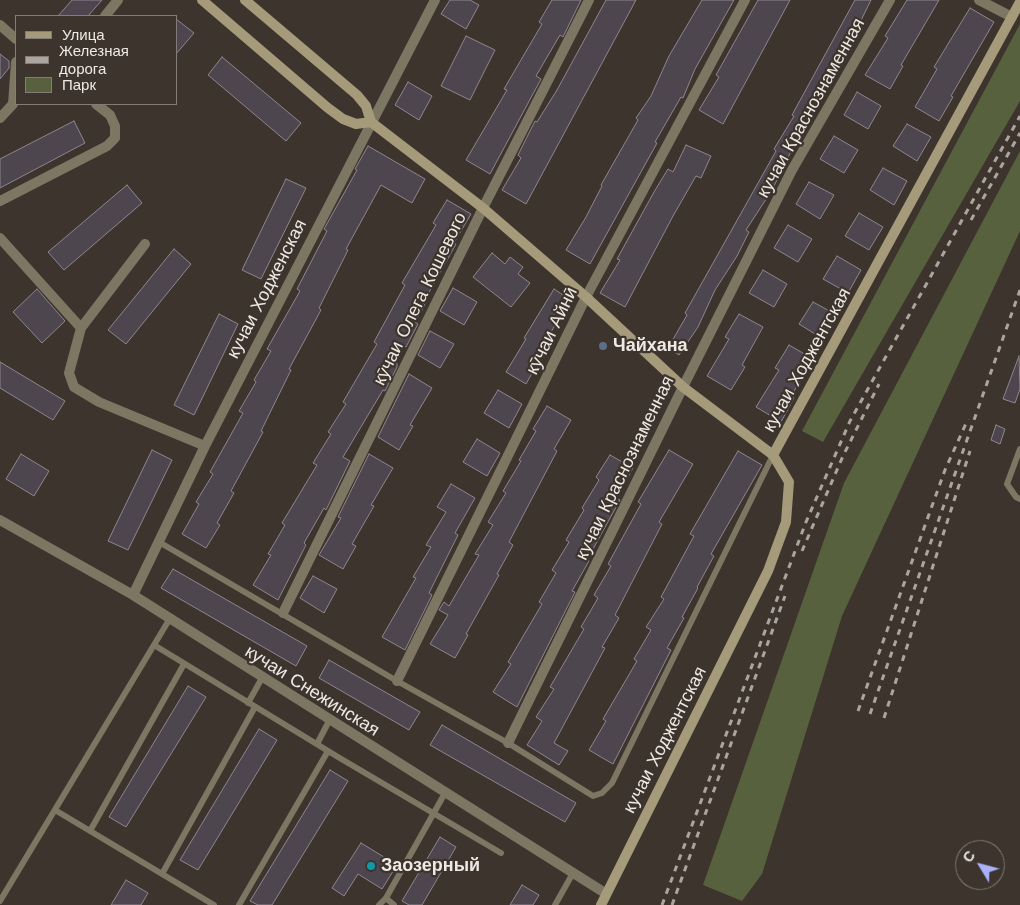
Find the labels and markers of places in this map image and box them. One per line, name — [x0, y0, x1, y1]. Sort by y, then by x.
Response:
place label: Чайхана — [613, 335, 688, 357]
marker: Чайхана — [597, 340, 609, 352]
place label: Заозерный — [381, 855, 480, 877]
marker: Заозерный — [365, 860, 377, 872]

